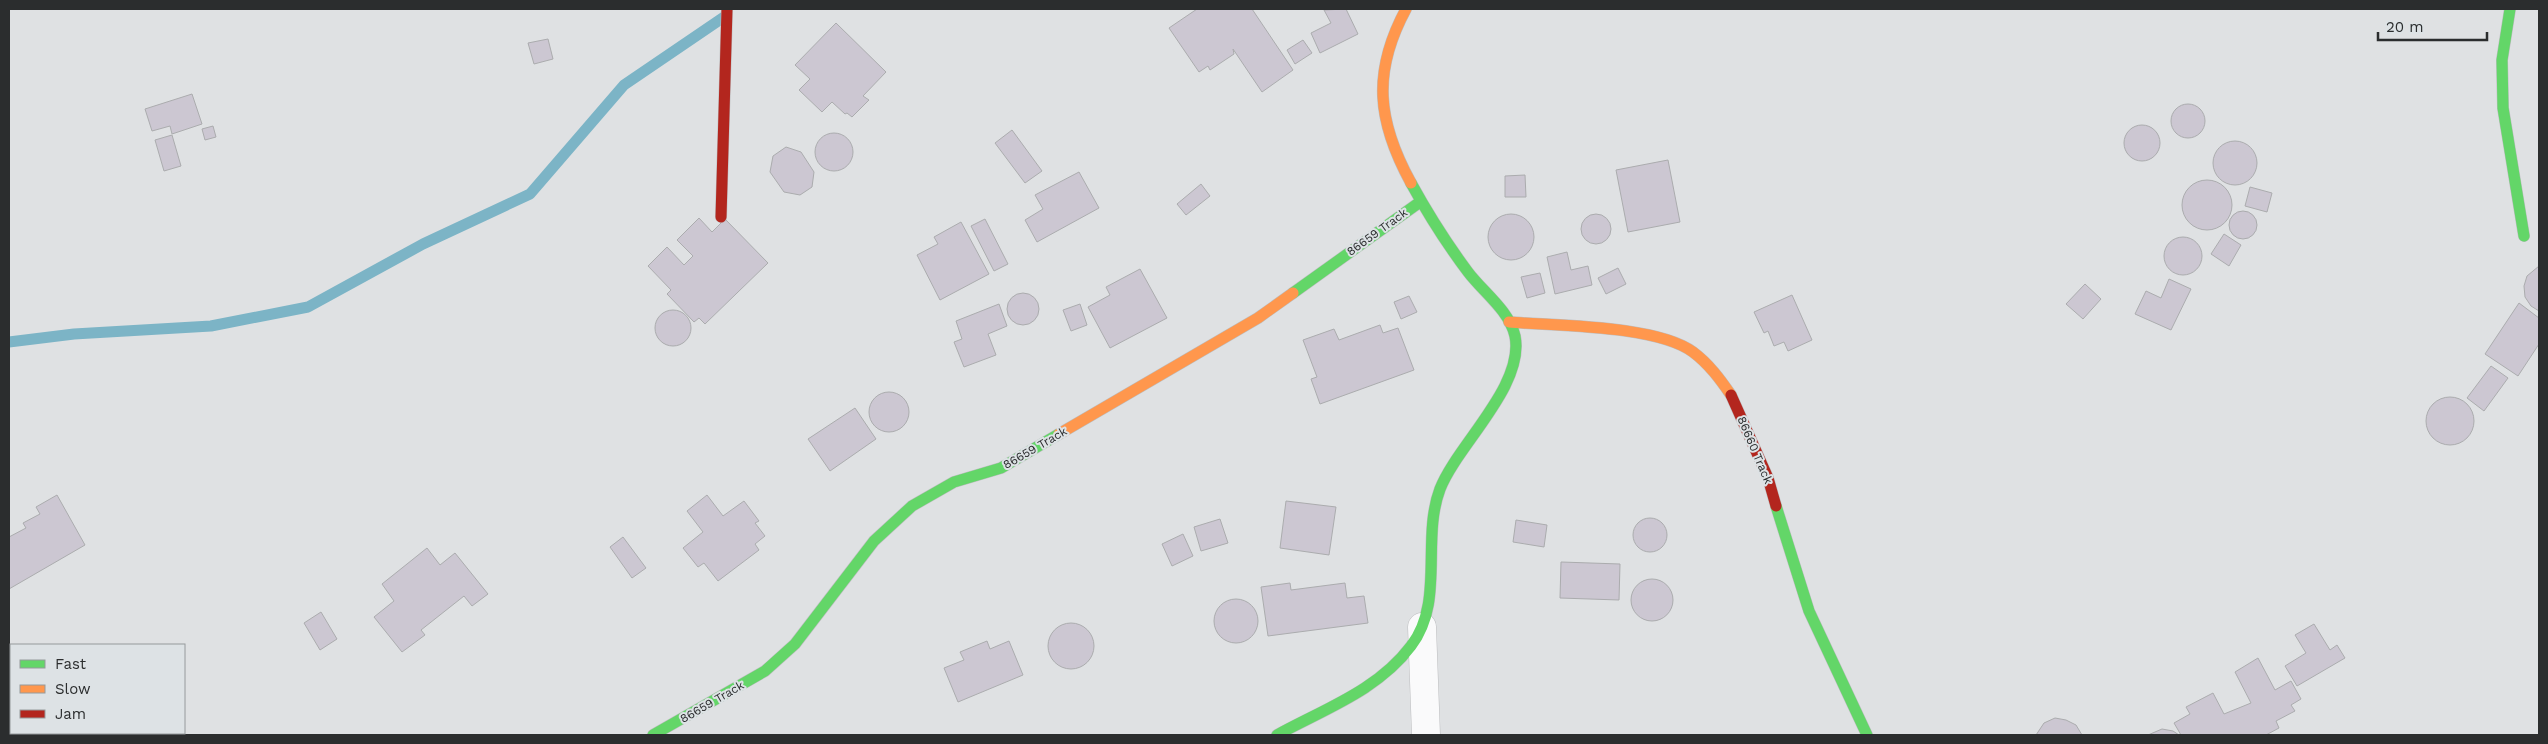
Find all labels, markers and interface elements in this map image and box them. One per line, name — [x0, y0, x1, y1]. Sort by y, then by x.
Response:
scale bar — [2378, 10, 2487, 42]
text: 20 m — [2386, 18, 2424, 36]
street label: 86659 Track — [1344, 205, 1410, 259]
street label: 86660 Track — [1734, 414, 1776, 486]
street label: 86659 Track — [1000, 424, 1070, 472]
legend — [10, 644, 185, 734]
text: Fast — [55, 655, 87, 673]
street label: 86659 Track — [677, 678, 747, 726]
text: Slow — [55, 680, 91, 698]
text: Jam — [55, 705, 86, 723]

